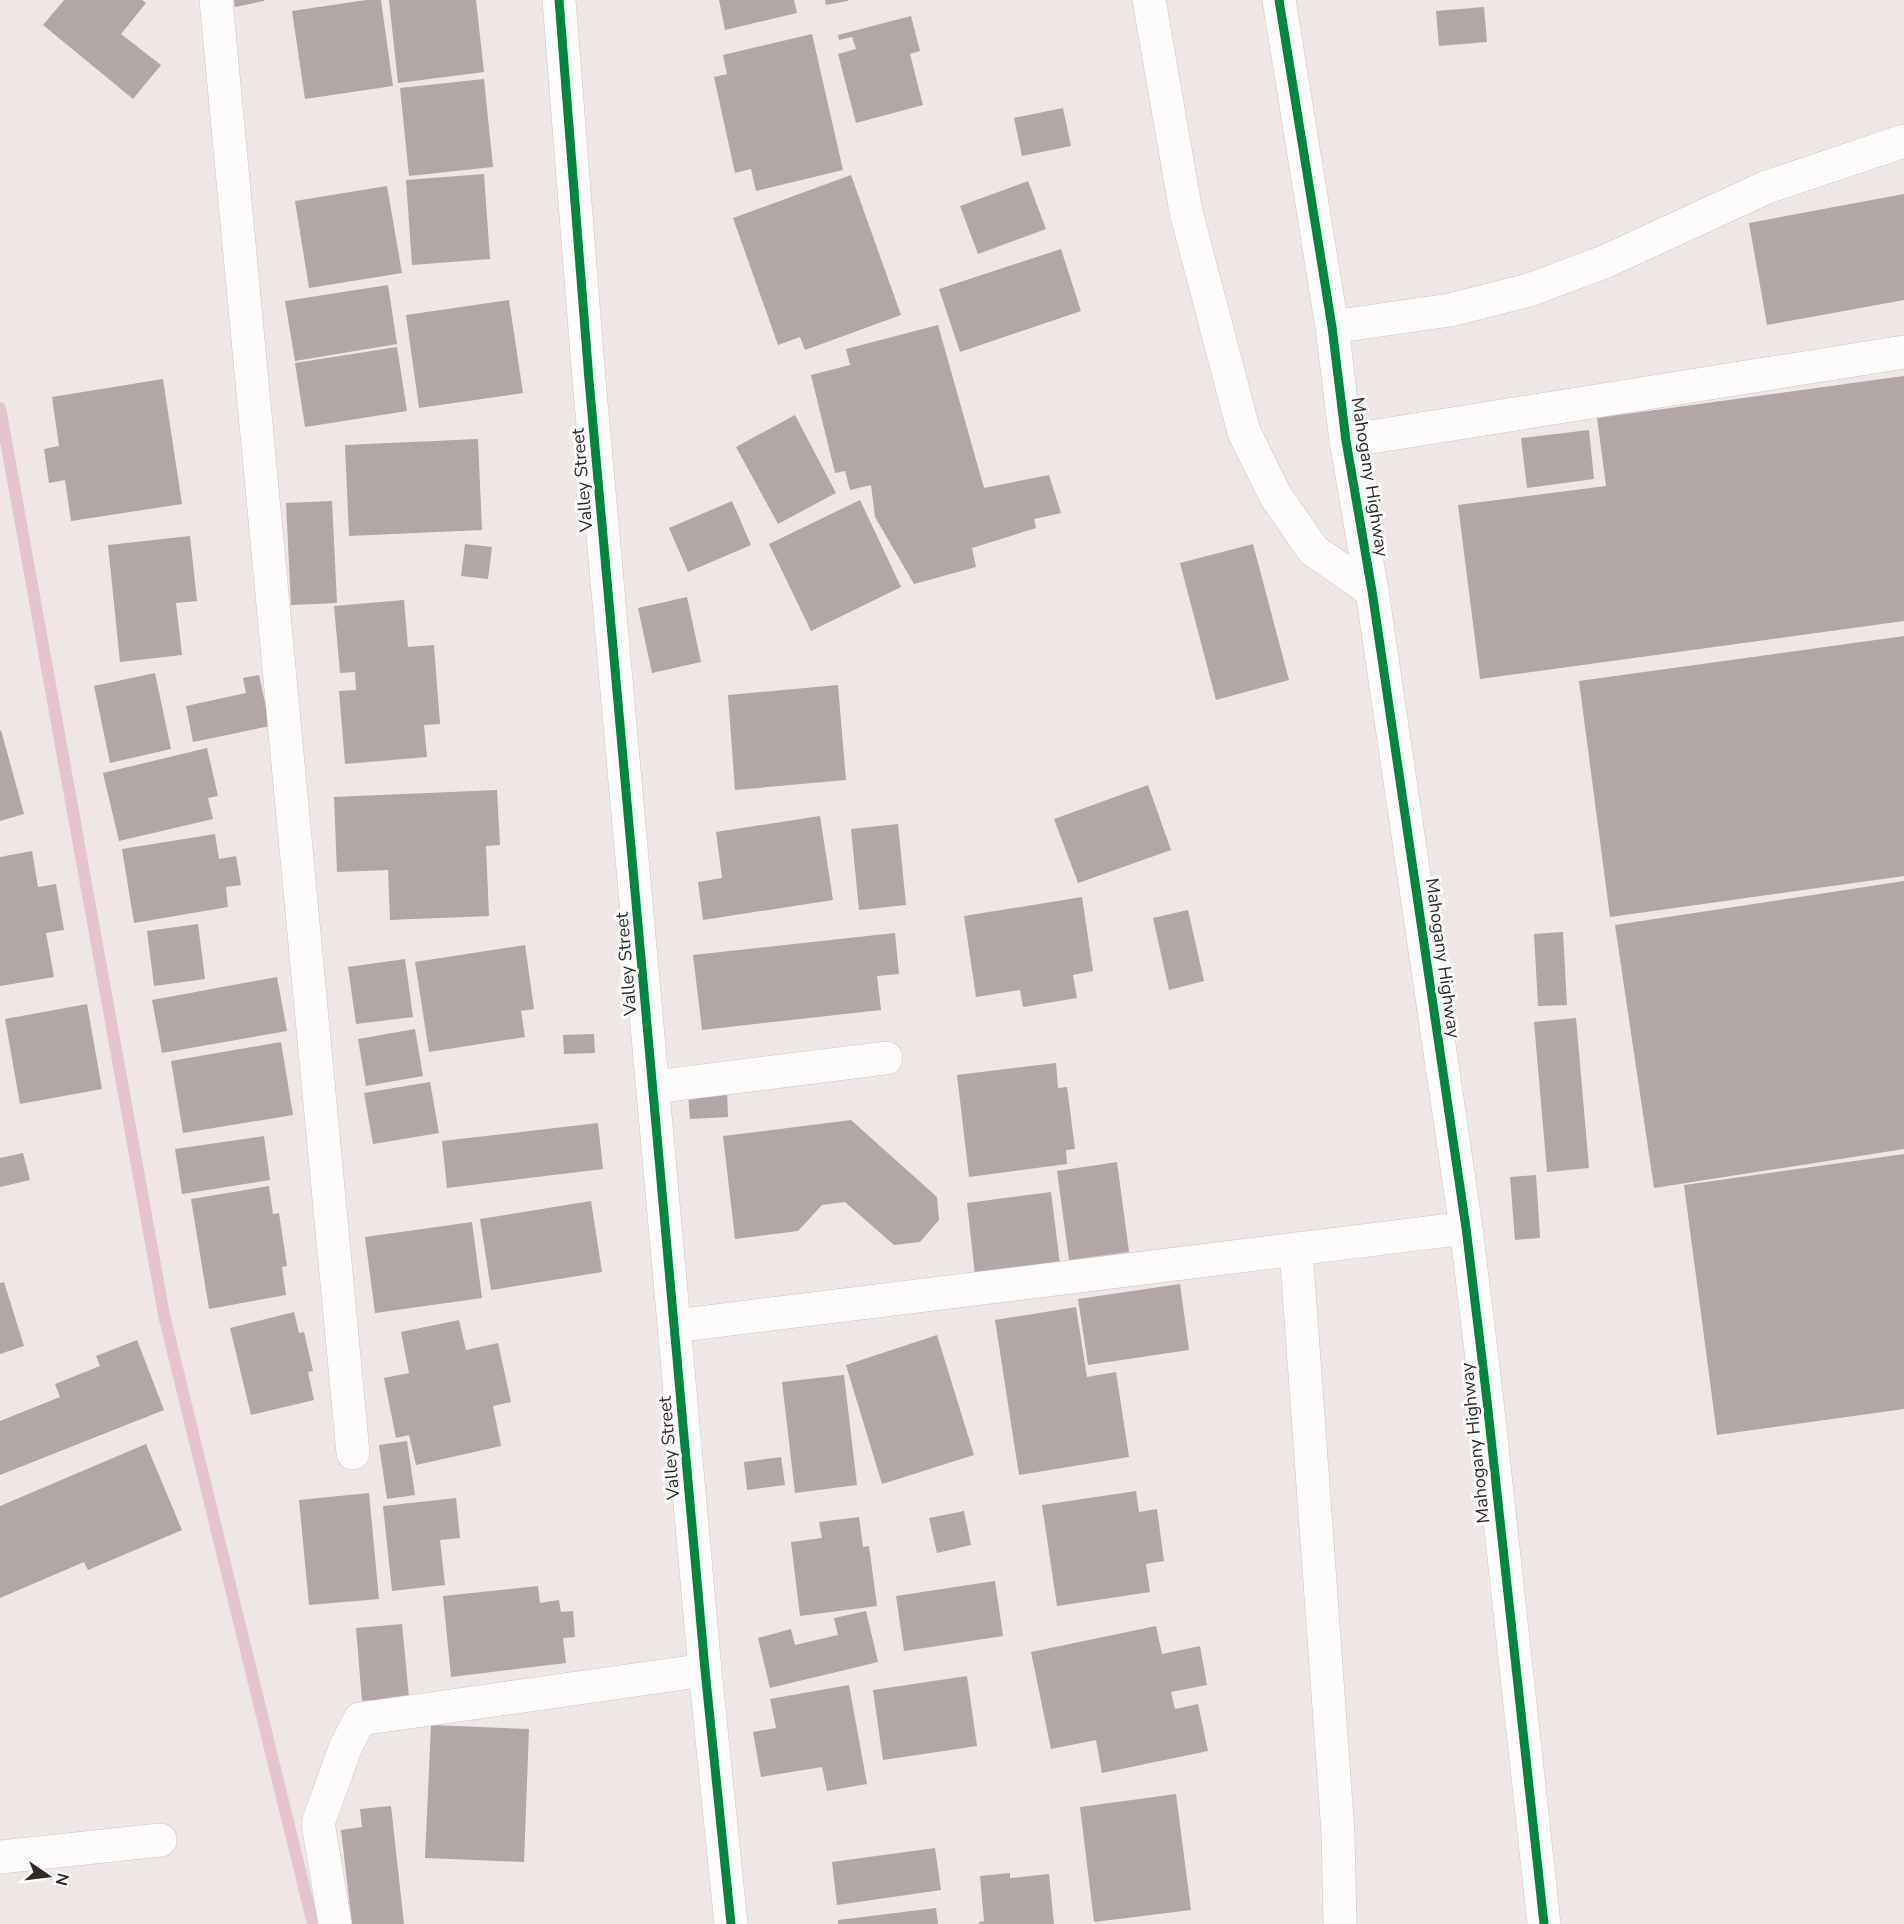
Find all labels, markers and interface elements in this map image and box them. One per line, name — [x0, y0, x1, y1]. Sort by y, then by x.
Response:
street label: Mahogany Highway — [1346, 395, 1395, 559]
street label: Valley Street — [565, 426, 599, 534]
street label: Mahogany Highway — [1420, 876, 1466, 1040]
street label: Valley Street — [609, 910, 643, 1018]
street label: Mahogany Highway — [1455, 1361, 1495, 1525]
street label: Valley Street — [652, 1394, 686, 1502]
north arrow — [18, 1846, 78, 1906]
text: N — [49, 1871, 74, 1888]

